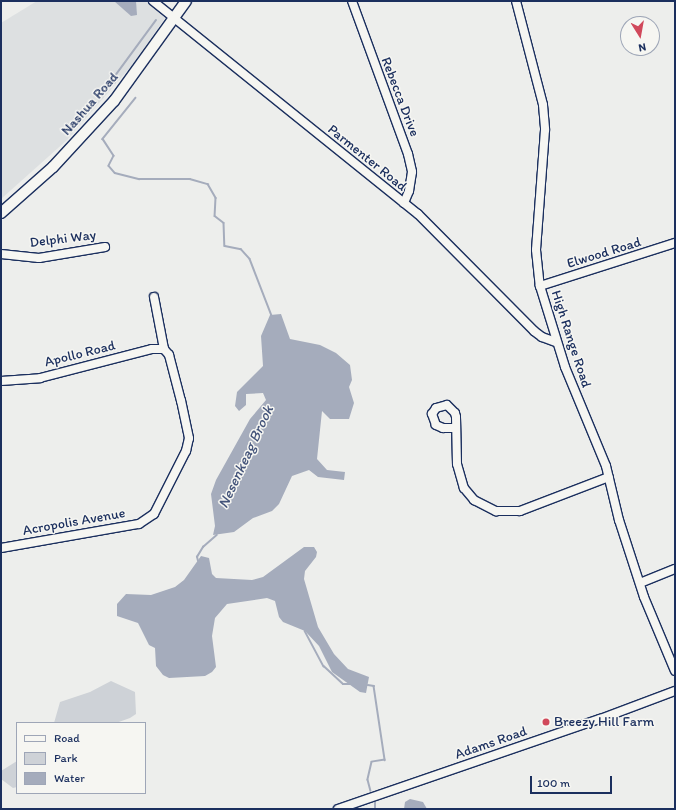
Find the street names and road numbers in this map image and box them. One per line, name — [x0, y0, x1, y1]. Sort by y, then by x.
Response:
street label: Rebecca Drive — [377, 55, 423, 139]
street label: Nashua Road — [58, 69, 122, 139]
street label: Parmenter Road — [324, 121, 410, 195]
street label: Delphi Way — [29, 227, 97, 251]
street label: Elwood Road — [565, 234, 643, 272]
street label: High Range Road — [547, 288, 595, 390]
street label: Apollo Road — [43, 337, 117, 371]
street label: Acropolis Avenue — [22, 505, 126, 539]
street label: Adams Road — [453, 723, 529, 763]

